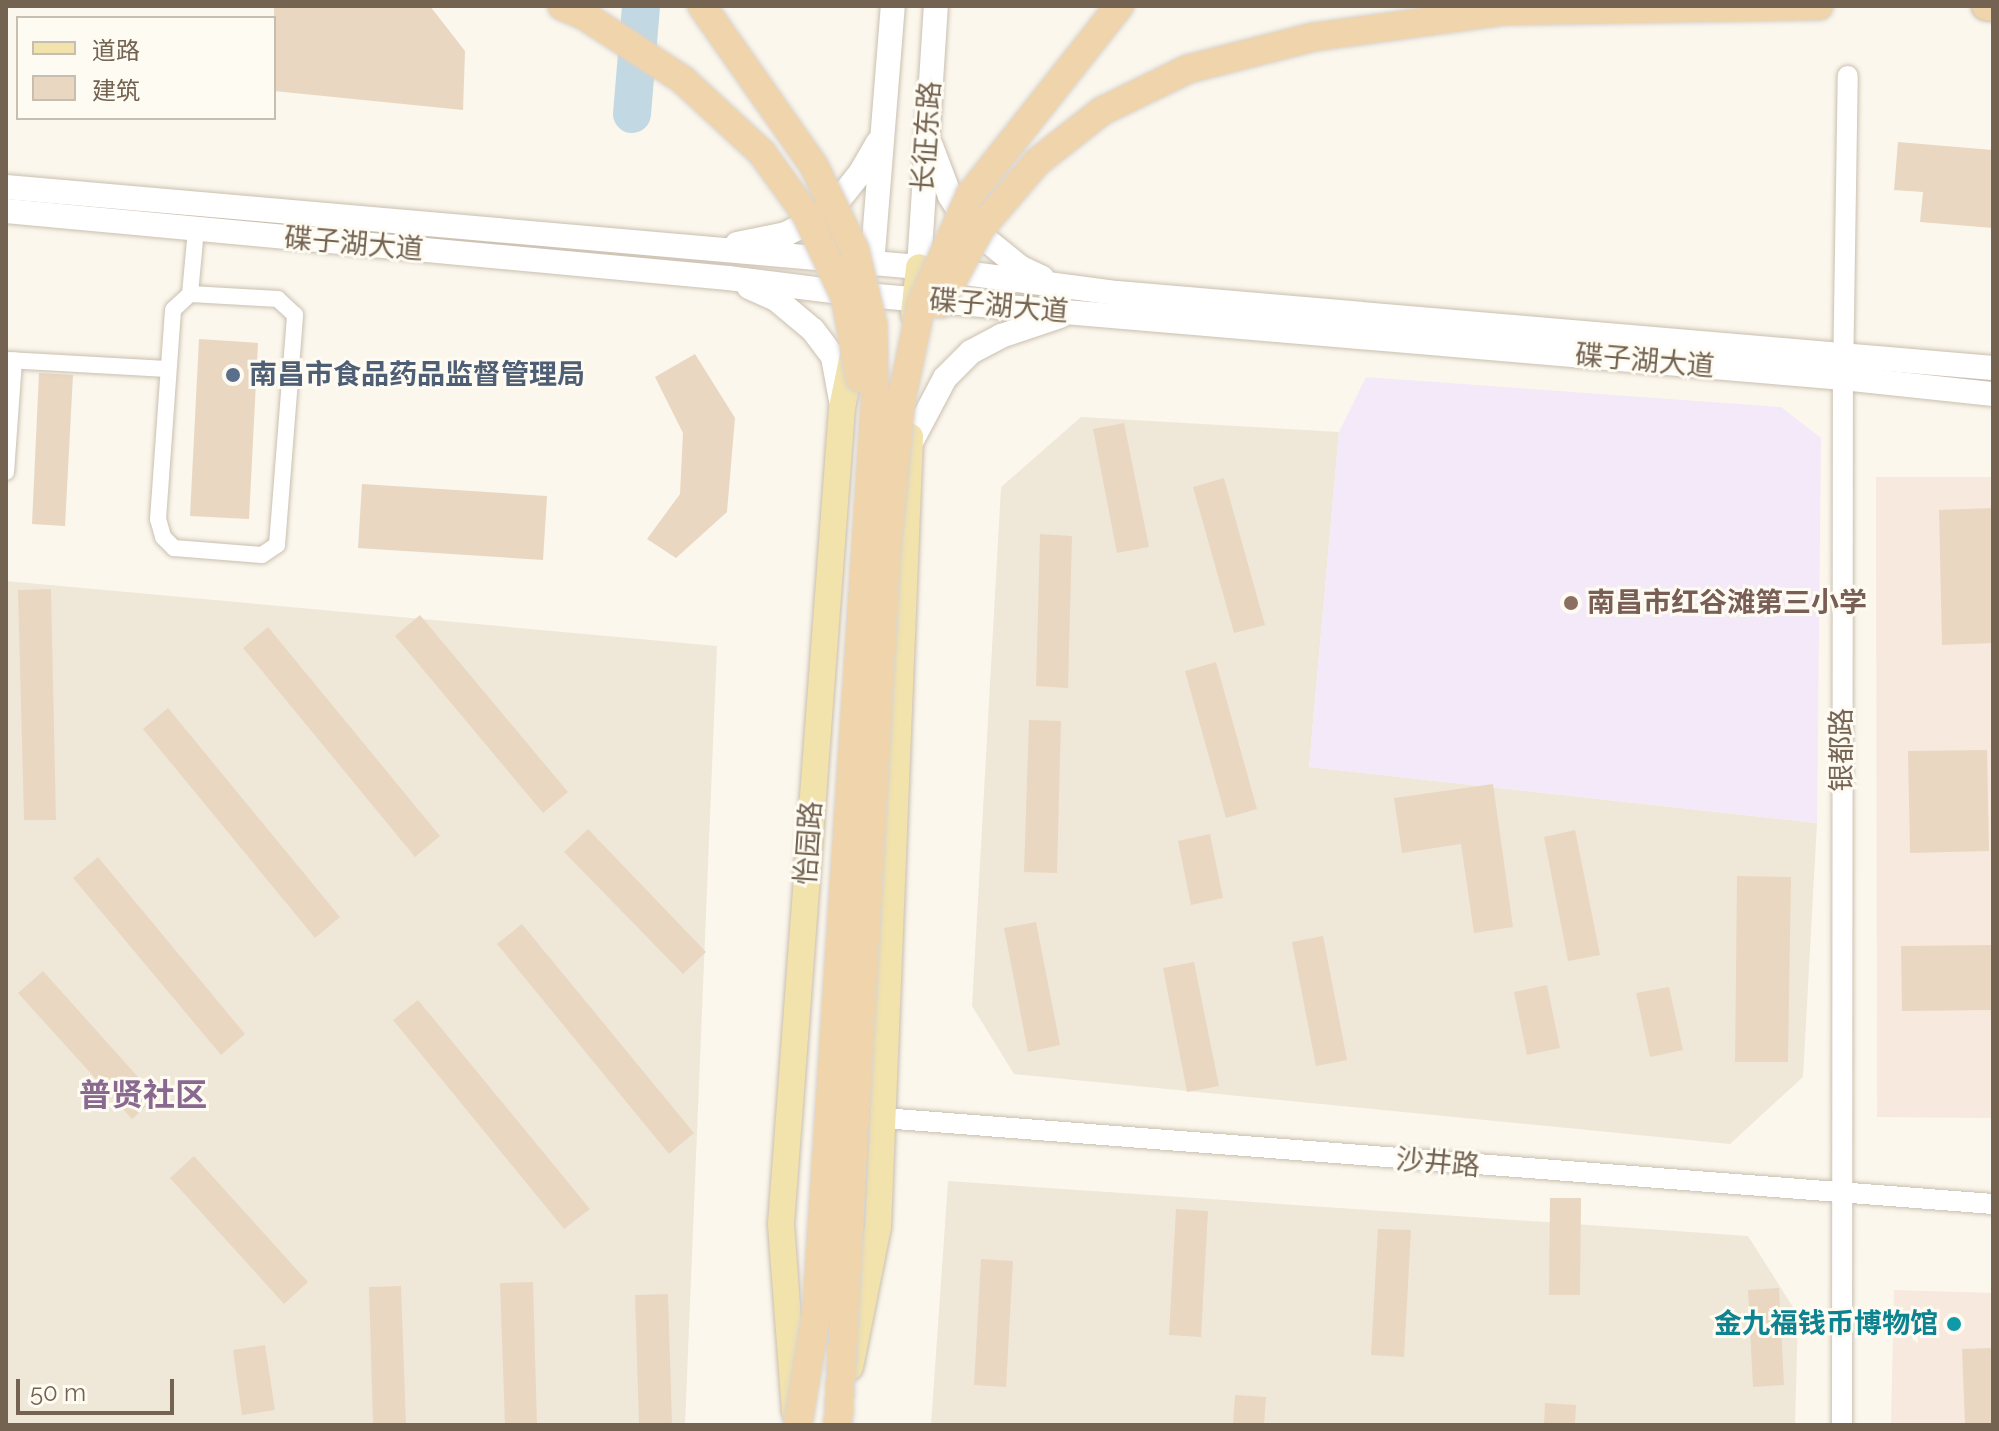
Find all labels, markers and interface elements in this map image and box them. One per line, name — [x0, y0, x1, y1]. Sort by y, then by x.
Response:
legend — [16, 16, 276, 120]
text: 道路 — [92, 36, 140, 65]
text: 建筑 — [92, 76, 140, 105]
street label: 长征东路 — [906, 80, 948, 194]
street label: 碟子湖大道 — [283, 221, 425, 267]
street label: 碟子湖大道 — [928, 283, 1070, 329]
street label: 碟子湖大道 — [1574, 338, 1716, 384]
place label: 南昌市食品药品监督管理局 — [249, 358, 585, 392]
marker: 南昌市食品药品监督管理局 — [224, 366, 242, 384]
place label: 南昌市红谷滩第三小学 — [1587, 586, 1867, 620]
marker: 南昌市红谷滩第三小学 — [1562, 594, 1580, 612]
street label: 银都路 — [1825, 708, 1859, 792]
street label: 怡园路 — [789, 800, 829, 886]
district label: 普贤社区 — [79, 1076, 207, 1114]
street label: 沙井路 — [1395, 1143, 1481, 1183]
place label: 金九福钱币博物馆 — [1714, 1307, 1938, 1341]
marker: 金九福钱币博物馆 — [1945, 1315, 1963, 1333]
scale bar — [20, 1363, 178, 1413]
text: 50 m — [30, 1378, 86, 1407]

